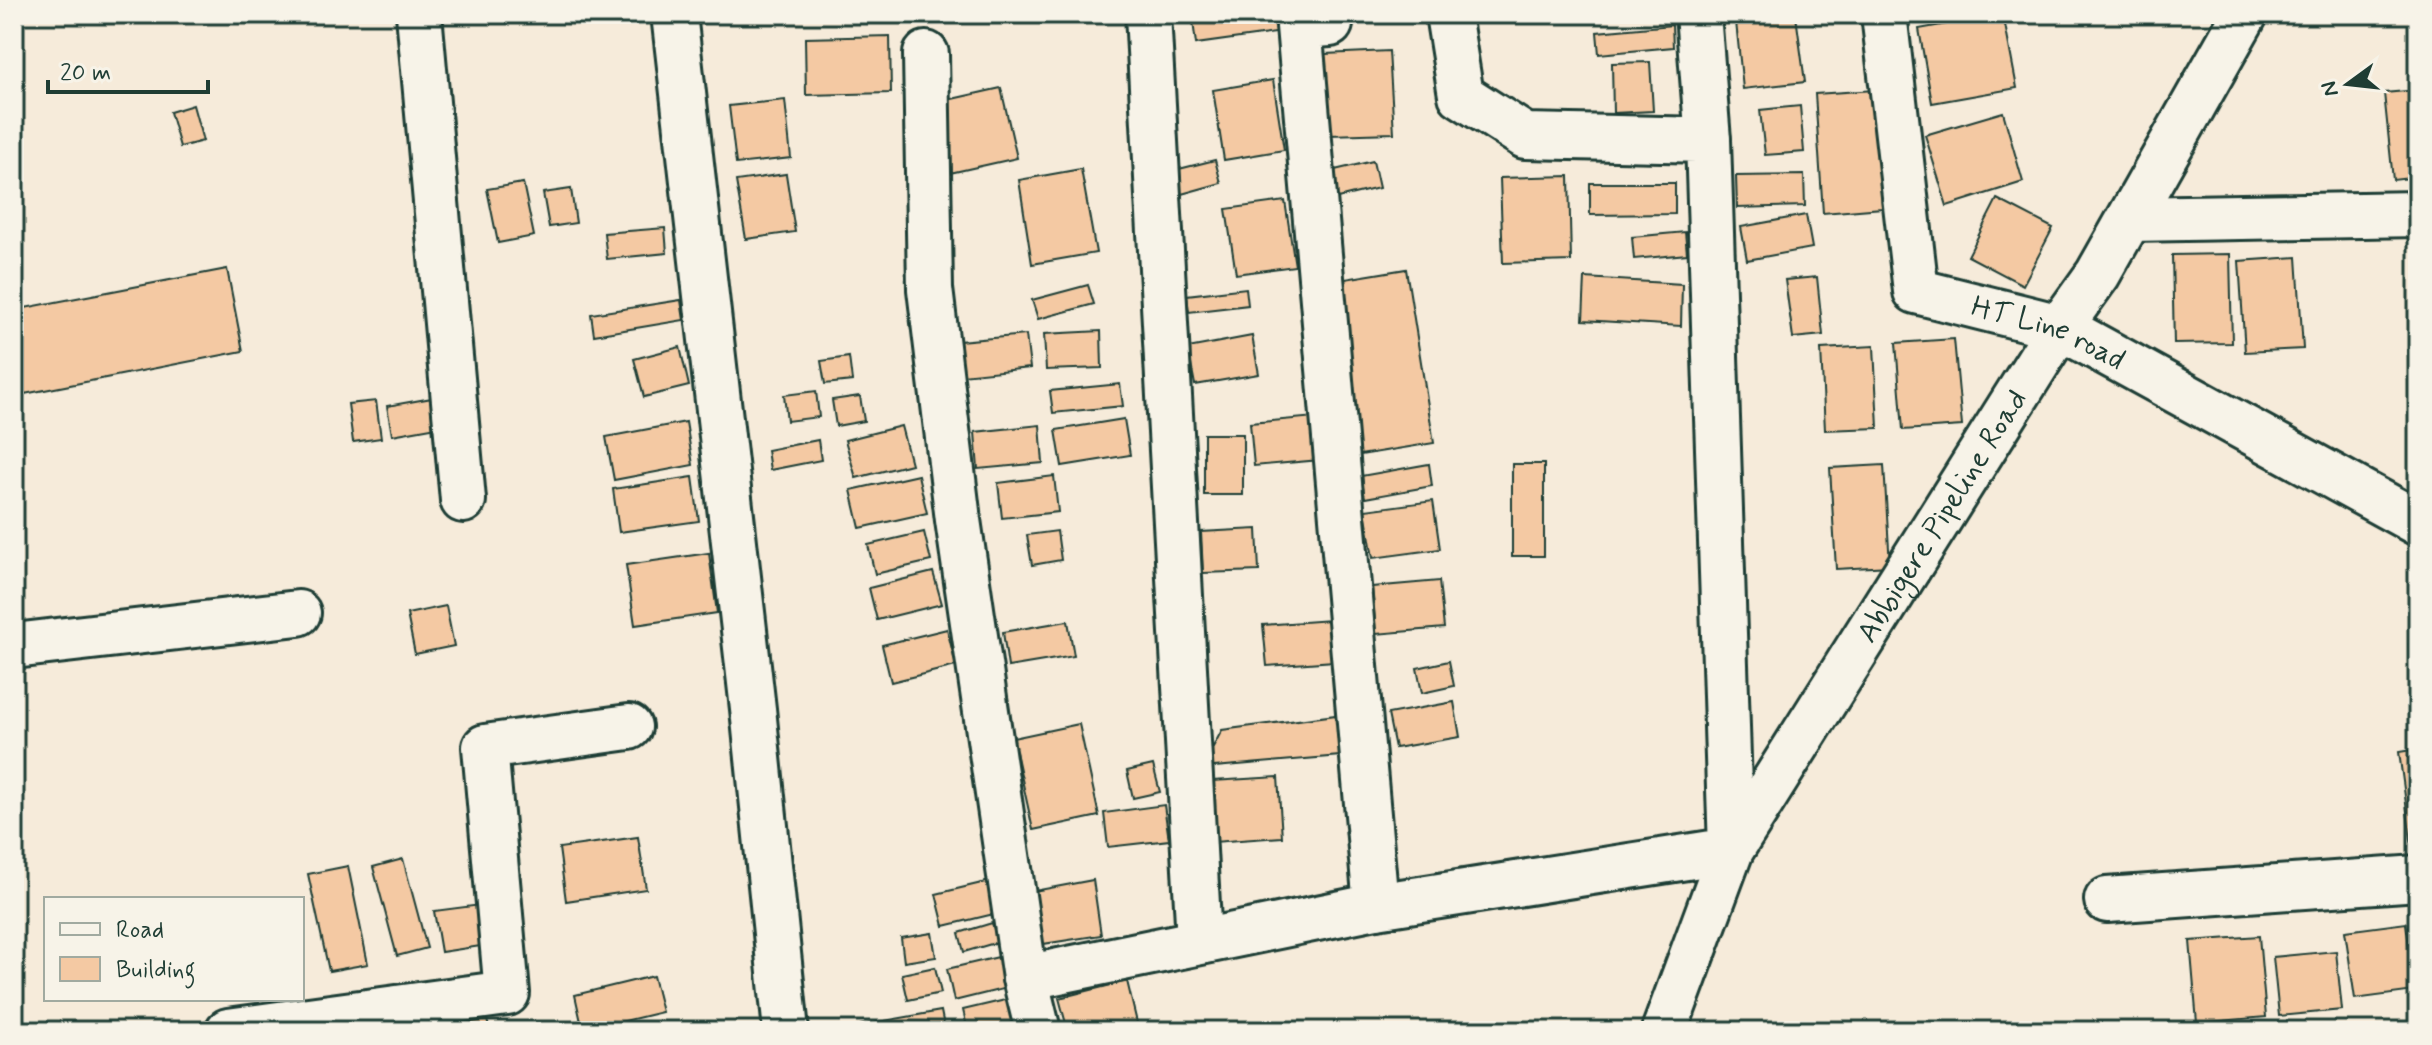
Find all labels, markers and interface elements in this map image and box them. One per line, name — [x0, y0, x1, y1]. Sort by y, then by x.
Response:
scale bar — [48, 44, 208, 94]
north arrow — [2308, 44, 2388, 124]
text: 20 m — [60, 58, 111, 89]
text: N — [2315, 78, 2346, 99]
street label: HT Line road — [1967, 288, 2132, 380]
street label: Abbigere Pipeline Road — [1848, 383, 2037, 650]
legend — [44, 897, 304, 1001]
text: Road — [116, 915, 164, 946]
text: Building — [116, 955, 196, 989]

